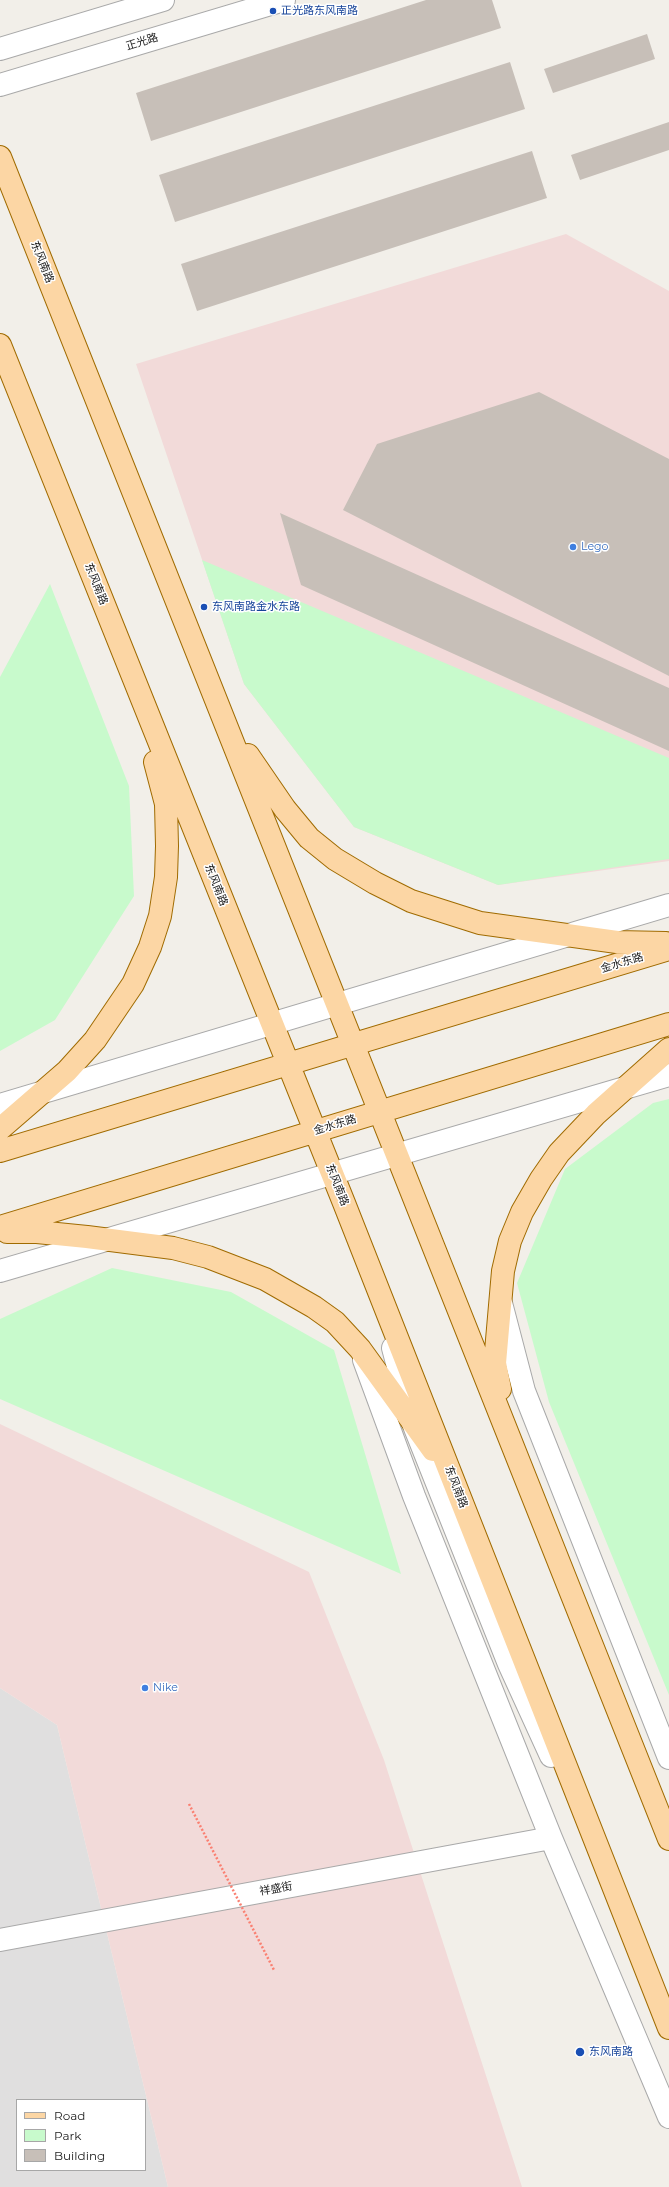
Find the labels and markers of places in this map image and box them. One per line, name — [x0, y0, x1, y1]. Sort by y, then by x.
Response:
place label: 正光路东风南路 — [281, 4, 358, 18]
marker: 正光路东风南路 — [268, 6, 278, 16]
place label: Lego — [581, 540, 608, 554]
marker: Lego — [568, 542, 578, 552]
place label: 东风南路金水东路 — [212, 600, 300, 614]
marker: 东风南路金水东路 — [199, 602, 209, 612]
place label: Nike — [153, 1681, 178, 1695]
marker: Nike — [140, 1683, 150, 1693]
place label: 东风南路 — [589, 2045, 633, 2059]
marker: 东风南路 — [574, 2046, 586, 2058]

